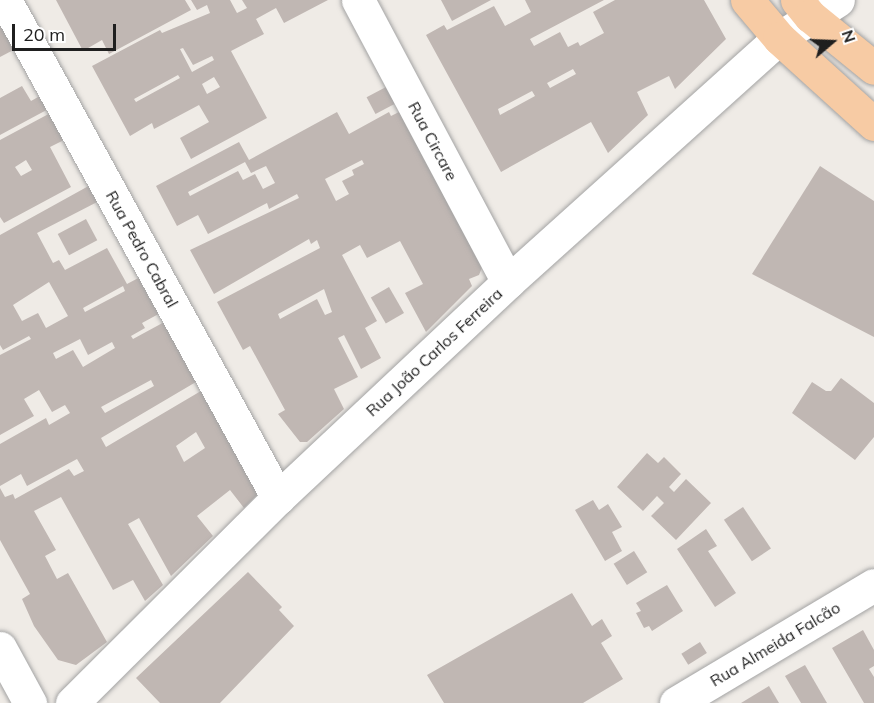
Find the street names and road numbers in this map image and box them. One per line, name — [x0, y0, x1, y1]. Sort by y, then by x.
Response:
street label: Rua Circare — [404, 98, 462, 184]
street label: Rua Pedro Cabral — [102, 187, 182, 311]
street label: Rua João Carlos Ferreira — [362, 284, 506, 420]
street label: Rua Almeida Falcão — [706, 598, 844, 690]

